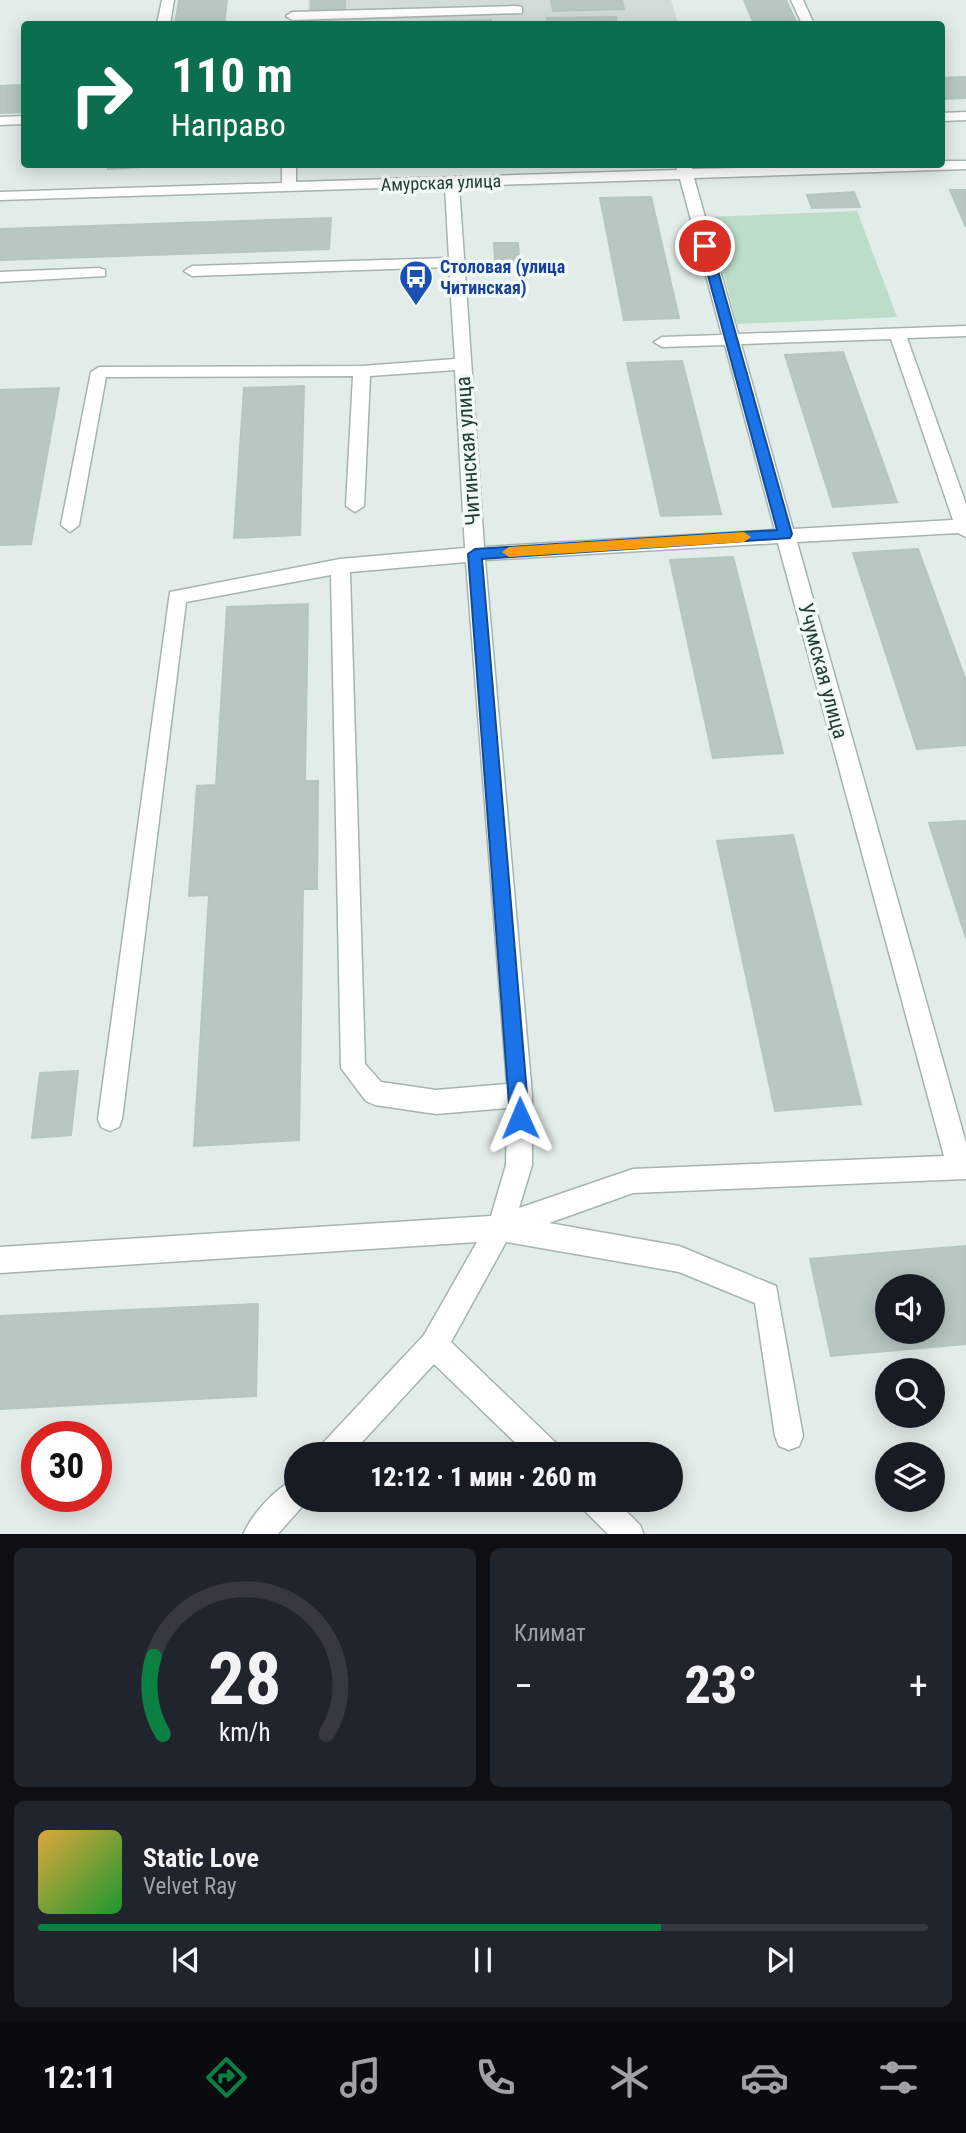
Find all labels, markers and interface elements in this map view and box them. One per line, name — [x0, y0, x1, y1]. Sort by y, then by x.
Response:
text: 110 m — [171, 47, 293, 104]
icon: right — [56, 49, 147, 140]
text: Направо — [171, 106, 286, 144]
street label: Амурская улица — [380, 170, 501, 195]
pin — [675, 216, 735, 276]
icon: arrive — [686, 227, 724, 265]
place label: Столовая (улица Читинская) — [440, 256, 565, 299]
bus stop icon: Столовая (улица Читинская) — [397, 258, 435, 307]
street label: Читинская улица — [451, 376, 485, 526]
street label: Учумская улица — [793, 601, 853, 741]
position arrow — [483, 1081, 557, 1155]
map controls — [875, 1274, 945, 1512]
button: sound — [875, 1274, 945, 1344]
button: search — [875, 1358, 945, 1428]
speed limit sign: 30 — [21, 1421, 112, 1512]
button: layers — [875, 1442, 945, 1512]
text: 12:12 · 1 мин · 260 m — [370, 1462, 597, 1492]
text: Климат — [514, 1620, 586, 1647]
text: 28 — [208, 1636, 282, 1722]
text: 23° — [684, 1655, 758, 1716]
text: − — [514, 1664, 533, 1708]
text: + — [909, 1664, 928, 1708]
text: km/h — [219, 1717, 271, 1746]
text: Static Love — [143, 1843, 259, 1873]
text: Velvet Ray — [143, 1873, 237, 1900]
icon: previous — [167, 1941, 205, 1979]
icon: pause — [464, 1941, 502, 1979]
icon: next — [761, 1941, 799, 1979]
icon: directions — [202, 2053, 251, 2102]
icon: music — [336, 2053, 385, 2102]
icon: phone — [471, 2053, 520, 2102]
icon: climate — [605, 2053, 654, 2102]
icon: car — [740, 2053, 789, 2102]
icon: filters — [874, 2053, 923, 2102]
text: 12:11 — [43, 2058, 116, 2096]

